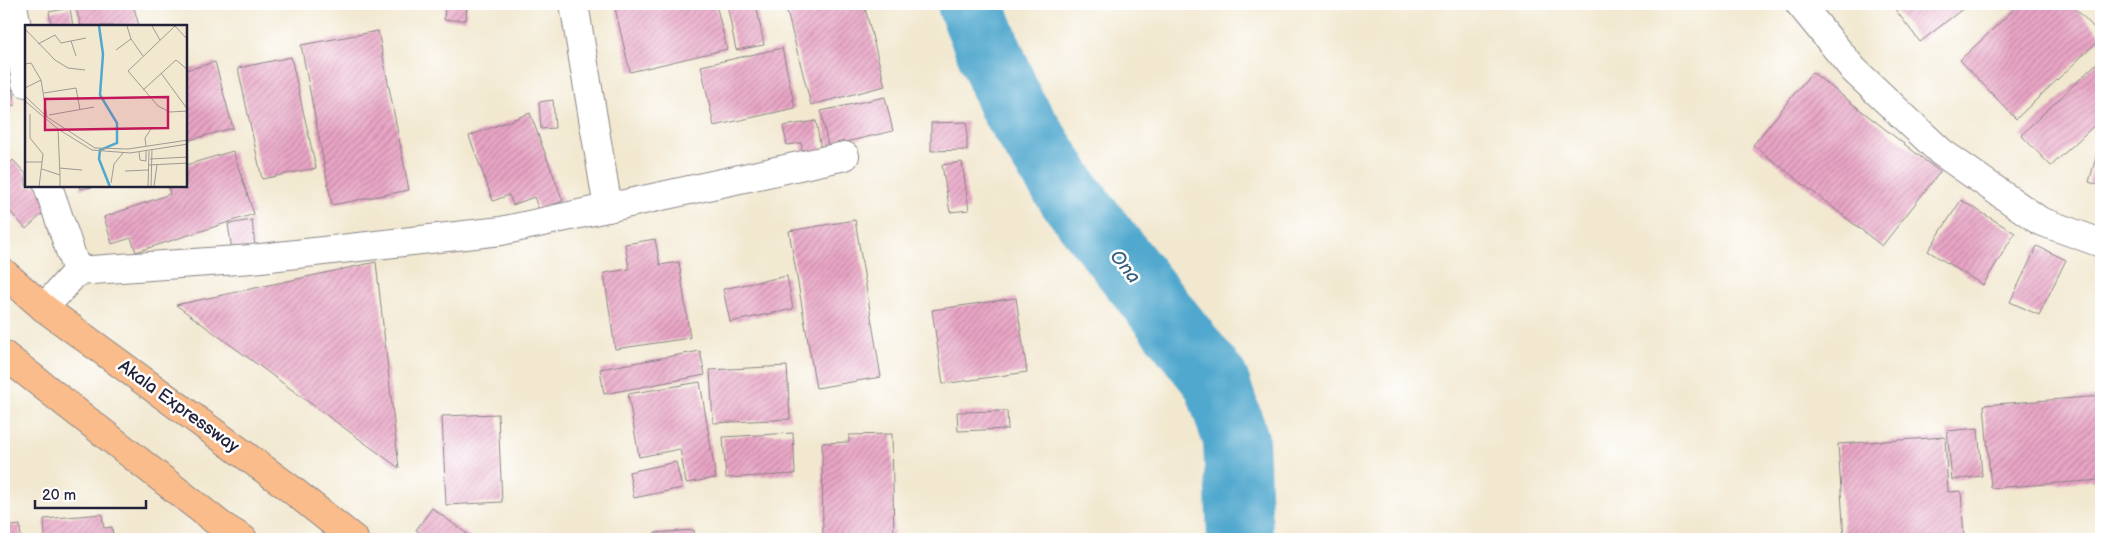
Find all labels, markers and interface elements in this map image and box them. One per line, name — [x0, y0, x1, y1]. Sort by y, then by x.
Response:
inset map — [25, 25, 188, 188]
water label: Ona — [1105, 246, 1145, 288]
street label: Akala Expressway — [114, 356, 244, 458]
scale bar — [35, 478, 146, 510]
text: 20 m — [42, 486, 76, 505]

